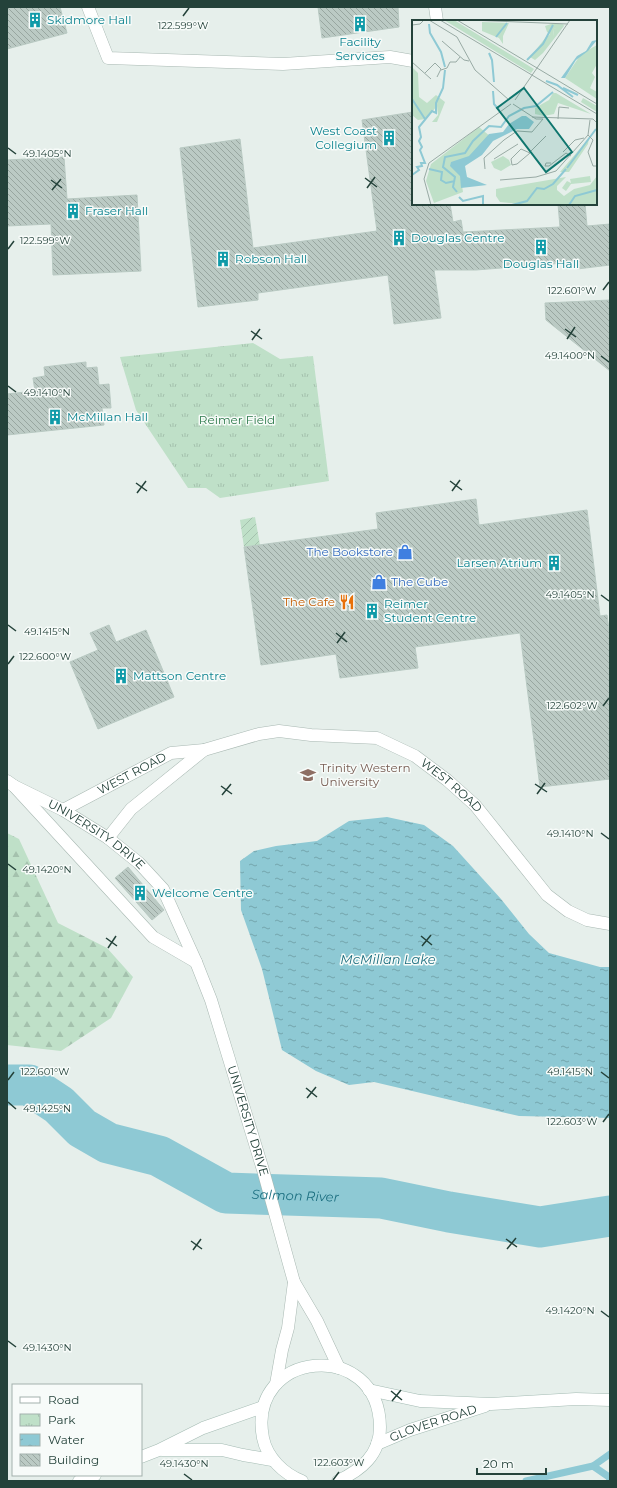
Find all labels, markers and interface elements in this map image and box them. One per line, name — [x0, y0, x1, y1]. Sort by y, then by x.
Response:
building icon: Skidmore Hall — [26, 11, 44, 29]
place label: Skidmore Hall — [47, 12, 132, 27]
building icon: Facility Services — [351, 15, 369, 33]
text: 122.599°W — [158, 19, 208, 32]
inset map — [412, 20, 597, 205]
place label: Facility Services — [335, 34, 385, 63]
place label: West Coast Collegium — [310, 123, 377, 152]
building icon: West Coast Collegium — [380, 129, 398, 147]
text: 49.1405°N — [22, 147, 72, 160]
building icon: Fraser Hall — [64, 202, 82, 220]
place label: Fraser Hall — [85, 203, 148, 218]
building icon: Douglas Centre — [390, 229, 408, 247]
place label: Douglas Centre — [411, 230, 504, 245]
text: 122.599°W — [20, 234, 70, 247]
building icon: Douglas Hall — [532, 238, 550, 256]
building icon: Robson Hall — [214, 250, 232, 268]
place label: Robson Hall — [235, 251, 307, 266]
place label: Douglas Hall — [503, 256, 579, 271]
text: 122.601°W — [548, 284, 596, 297]
text: 49.1400°N — [545, 349, 595, 362]
text: 49.1410°N — [23, 386, 71, 399]
building icon: McMillan Hall — [46, 408, 64, 426]
place label: McMillan Hall — [67, 409, 148, 424]
park label: Reimer Field — [199, 412, 275, 427]
shop icon: The Bookstore — [396, 543, 414, 561]
place label: The Bookstore — [307, 544, 393, 559]
building icon: Larsen Atrium — [545, 554, 563, 572]
place label: Larsen Atrium — [457, 555, 542, 570]
shop icon: The Cube — [370, 573, 388, 591]
place label: The Cube — [391, 574, 448, 589]
text: 49.1405°N — [545, 588, 595, 601]
restaurant icon: The Cafe — [338, 593, 356, 611]
place label: The Cafe — [283, 594, 335, 609]
place label: Reimer Student Centre — [384, 596, 476, 625]
building icon: Reimer Student Centre — [363, 602, 381, 620]
text: 49.1415°N — [24, 625, 70, 638]
text: 122.600°W — [19, 650, 71, 663]
building icon: Mattson Centre — [112, 667, 130, 685]
place label: Mattson Centre — [133, 668, 226, 683]
text: 122.602°W — [546, 699, 598, 712]
street label: WEST ROAD — [95, 749, 169, 797]
street label: WEST ROAD — [418, 755, 486, 815]
place label: Trinity Western University — [320, 760, 411, 789]
school or university icon: Trinity Western University — [299, 766, 317, 784]
street label: UNIVERSITY DRIVE — [46, 796, 149, 872]
text: 49.1410°N — [546, 827, 594, 840]
text: 49.1420°N — [22, 863, 72, 876]
building icon: Welcome Centre — [131, 884, 149, 902]
place label: Welcome Centre — [152, 885, 253, 900]
water label: McMillan Lake — [340, 951, 436, 967]
street label: UNIVERSITY DRIVE — [224, 1064, 272, 1177]
text: 122.601°W — [21, 1065, 69, 1078]
text: 49.1415°N — [547, 1065, 593, 1078]
text: 49.1425°N — [23, 1102, 71, 1115]
text: 122.603°W — [547, 1115, 597, 1128]
water label: Salmon River — [251, 1186, 340, 1205]
text: 49.1420°N — [545, 1304, 595, 1317]
text: 49.1430°N — [22, 1341, 72, 1354]
legend — [12, 1384, 142, 1476]
text: Road — [48, 1392, 79, 1407]
street label: GLOVER ROAD — [387, 1401, 479, 1445]
text: Park — [48, 1412, 76, 1427]
text: Water — [48, 1432, 85, 1447]
scale bar — [477, 1450, 546, 1476]
text: Building — [48, 1452, 99, 1467]
text: 122.603°W — [314, 1456, 364, 1469]
text: 20 m — [483, 1456, 514, 1471]
text: 49.1430°N — [159, 1457, 209, 1470]

